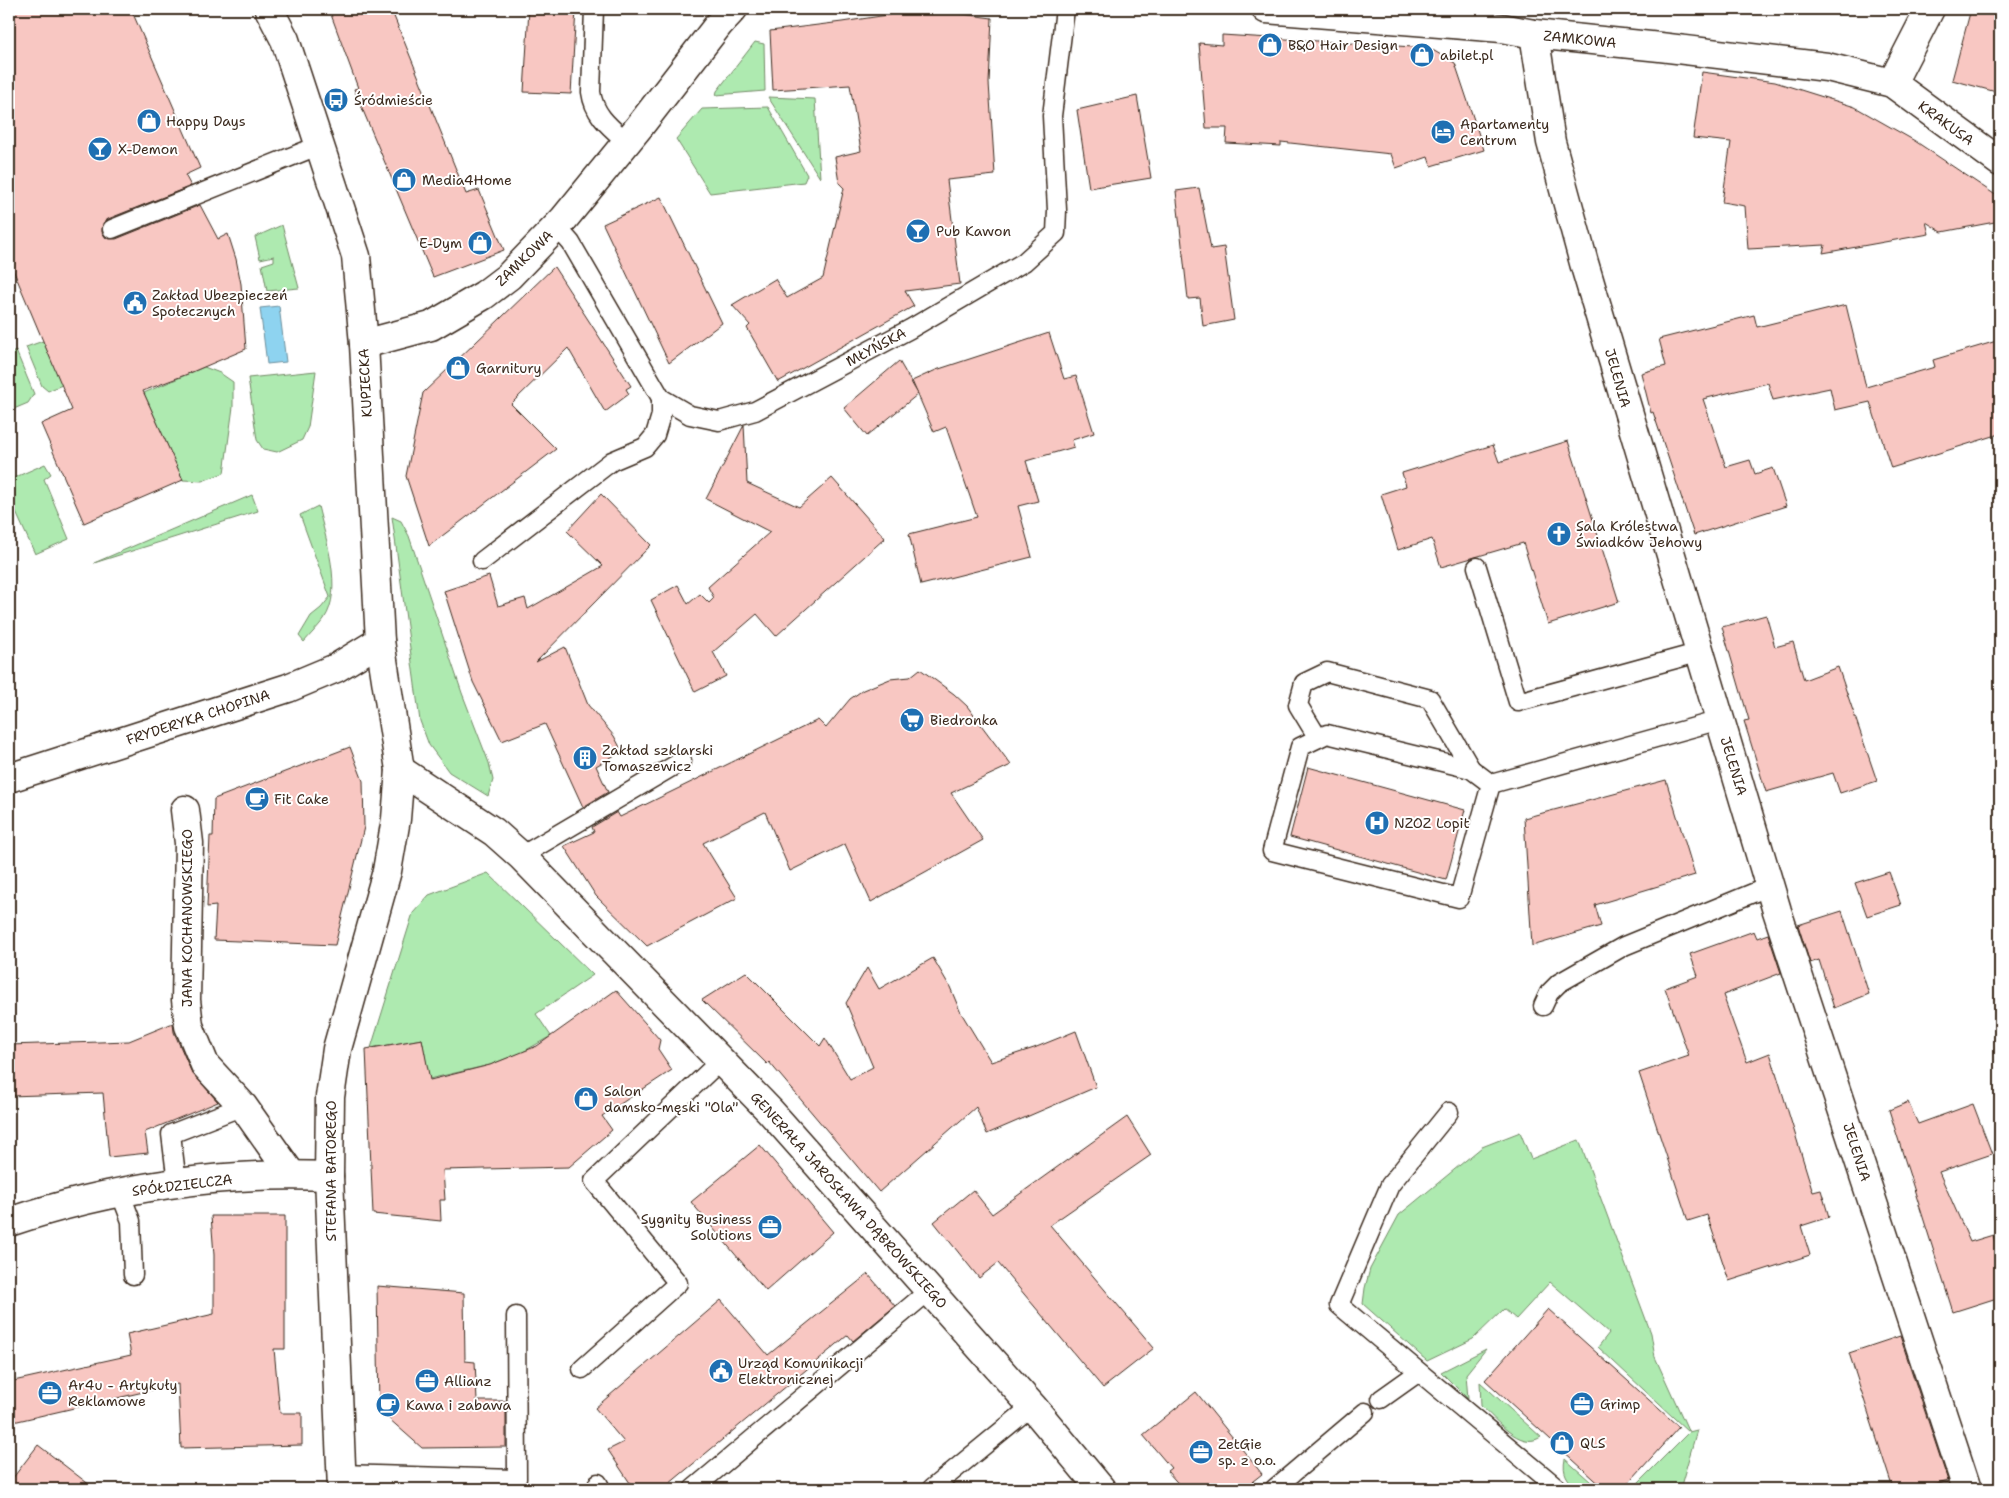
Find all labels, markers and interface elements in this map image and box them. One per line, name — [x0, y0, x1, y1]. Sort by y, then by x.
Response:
street label: ZAMKOWA — [1543, 26, 1617, 52]
shop icon: B&O Hair Design — [1257, 32, 1283, 58]
place label: B&O Hair Design — [1288, 36, 1398, 54]
shop icon: abilet.pl — [1409, 42, 1435, 68]
place label: abilet.pl — [1440, 46, 1494, 64]
bus stop icon: Śródmieście — [323, 87, 349, 113]
place label: Śródmieście — [354, 91, 433, 109]
street label: KRAKUSA — [1915, 97, 1977, 149]
shop icon: Happy Days — [136, 108, 162, 134]
place label: Happy Days — [166, 112, 246, 130]
place label: Apartamenty Centrum — [1460, 115, 1549, 149]
hotel icon: Apartamenty Centrum — [1430, 119, 1456, 145]
bar icon: X-Demon — [87, 136, 113, 162]
place label: X-Demon — [118, 140, 178, 158]
shop icon: Media4Home — [391, 167, 417, 193]
place label: Media4Home — [422, 171, 512, 189]
bar icon: Pub Kawon — [905, 218, 931, 244]
place label: Pub Kawon — [936, 222, 1012, 240]
street label: ZAMKOWA — [491, 226, 557, 290]
shop icon: E-Dym — [467, 230, 493, 256]
place label: E-Dym — [419, 234, 462, 252]
place label: Zakład Ubezpieczeń Społecznych — [152, 286, 288, 320]
public building icon: Zakład Ubezpieczeń Społecznych — [122, 290, 148, 316]
street label: MŁYŃSKA — [843, 324, 909, 370]
street label: JELENIA — [1601, 346, 1635, 410]
street label: KUPIECKA — [354, 348, 376, 418]
shop icon: Garnitury — [445, 355, 471, 381]
place label: Garnitury — [476, 359, 542, 377]
place label: Sala Królestwa Świadków Jehowy — [1576, 517, 1702, 551]
church icon: Sala Królestwa Świadków Jehowy — [1546, 521, 1572, 547]
street label: FRYDERYKA CHOPINA — [124, 685, 272, 749]
supermarket icon: Biedronka — [899, 707, 925, 733]
place label: Biedronka — [930, 711, 998, 729]
street label: JELENIA — [1717, 734, 1751, 798]
place label: Zakład szklarski Tomaszewicz — [602, 741, 713, 775]
building icon: Zakład szklarski Tomaszewicz — [572, 745, 598, 771]
cafe icon: Fit Cake — [244, 786, 270, 812]
place label: Fit Cake — [274, 790, 329, 808]
hospital icon: NZOZ Lopit — [1364, 810, 1390, 836]
place label: NZOZ Lopit — [1394, 814, 1470, 832]
street label: JANA KOCHANOWSKIEGO — [178, 829, 196, 1007]
place label: Salon damsko-męski "Ola" — [604, 1082, 739, 1116]
shop icon: Salon damsko-męski "Ola" — [573, 1086, 599, 1112]
street label: GENERAŁA JAROSŁAWA DĄBROWSKIEGO — [747, 1088, 951, 1312]
street label: STEFANA BATOREGO — [322, 1101, 340, 1241]
street label: JELENIA — [1839, 1120, 1875, 1184]
street label: SPÓŁDZIELCZA — [131, 1170, 233, 1200]
place label: Sygnity Business Solutions — [641, 1210, 752, 1244]
office icon: Sygnity Business Solutions — [757, 1214, 783, 1240]
place label: Urząd Komunikacji Elektronicznej — [738, 1354, 863, 1388]
public building icon: Urząd Komunikacji Elektronicznej — [708, 1358, 734, 1384]
office icon: Allianz — [414, 1368, 440, 1394]
place label: Allianz — [444, 1372, 492, 1390]
place label: Ar4u - Artykuły Reklamowe — [68, 1376, 178, 1410]
office icon: Ar4u - Artykuły Reklamowe — [37, 1380, 63, 1406]
office icon: Grimp — [1569, 1391, 1595, 1417]
cafe icon: Kawa i zabawa — [375, 1392, 401, 1418]
place label: Grimp — [1600, 1395, 1641, 1413]
place label: Kawa i zabawa — [406, 1396, 511, 1414]
shop icon: QLS — [1549, 1430, 1575, 1456]
place label: QLS — [1580, 1434, 1606, 1452]
place label: ZetGie sp. z o.o. — [1218, 1435, 1276, 1469]
office icon: ZetGie sp. z o.o. — [1188, 1439, 1214, 1465]

